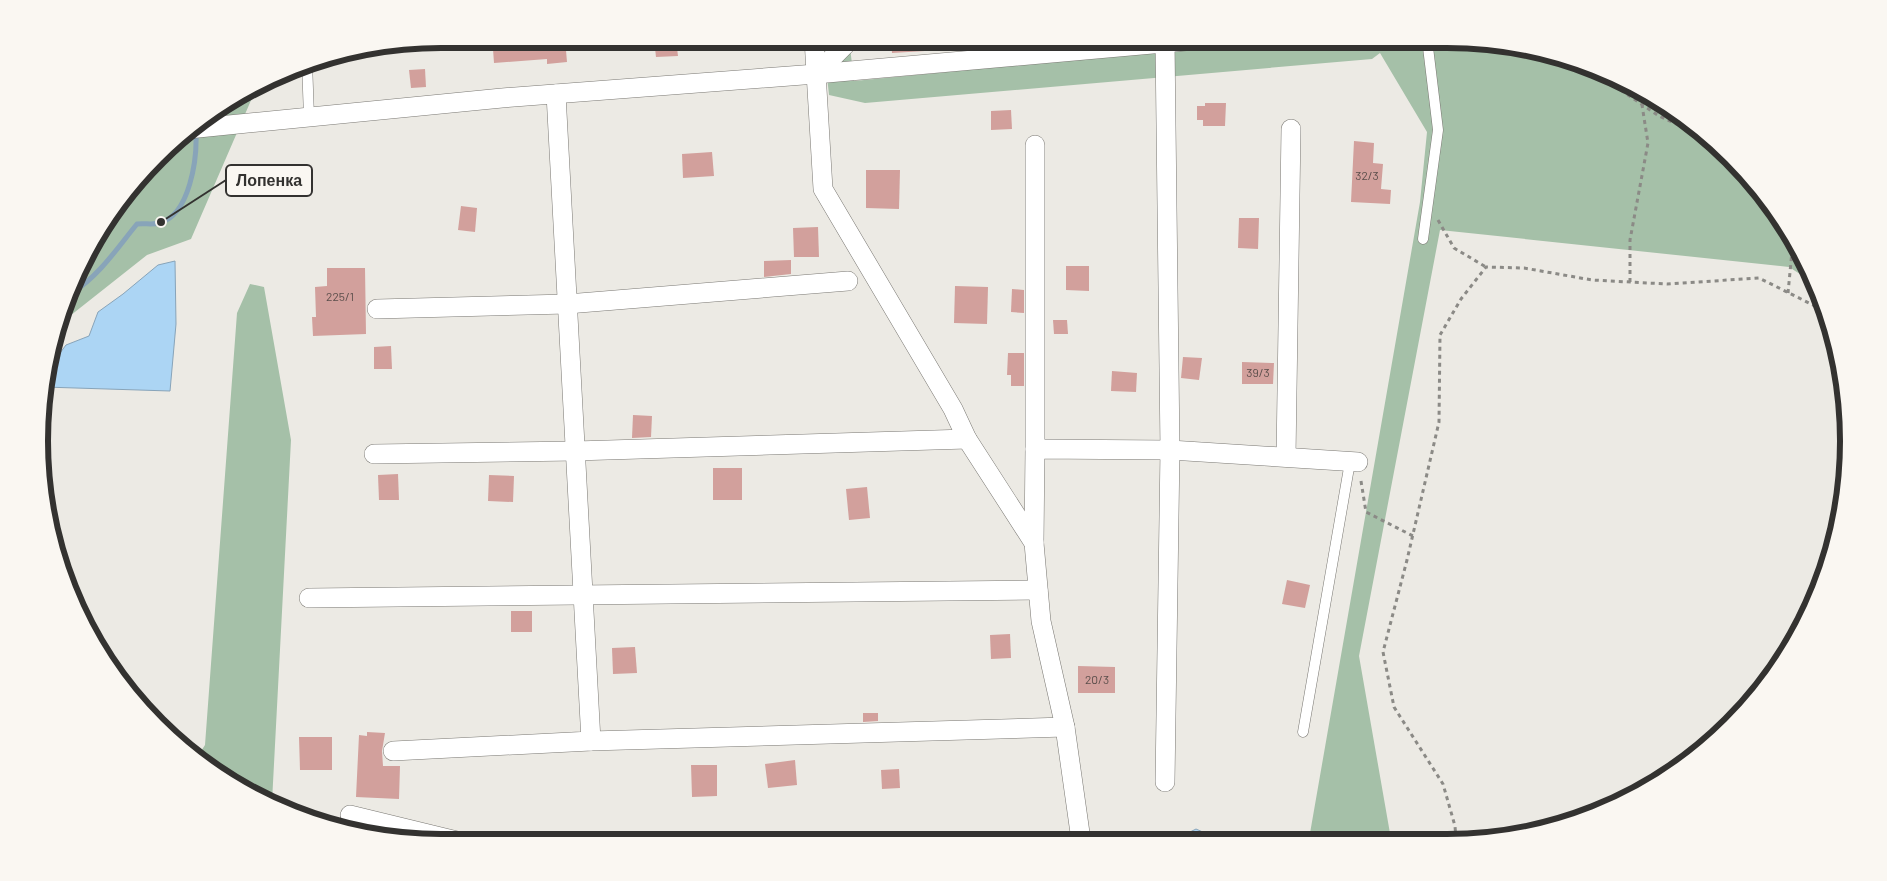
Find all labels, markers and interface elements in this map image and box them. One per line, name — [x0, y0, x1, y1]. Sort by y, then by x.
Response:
callout: Лопенка — [226, 165, 312, 196]
house number: 32/3 — [1355, 168, 1379, 182]
text: Лопенка — [236, 170, 302, 189]
house number: 225/1 — [326, 289, 354, 303]
house number: 39/3 — [1246, 365, 1270, 379]
house number: 20/3 — [1085, 672, 1109, 686]

